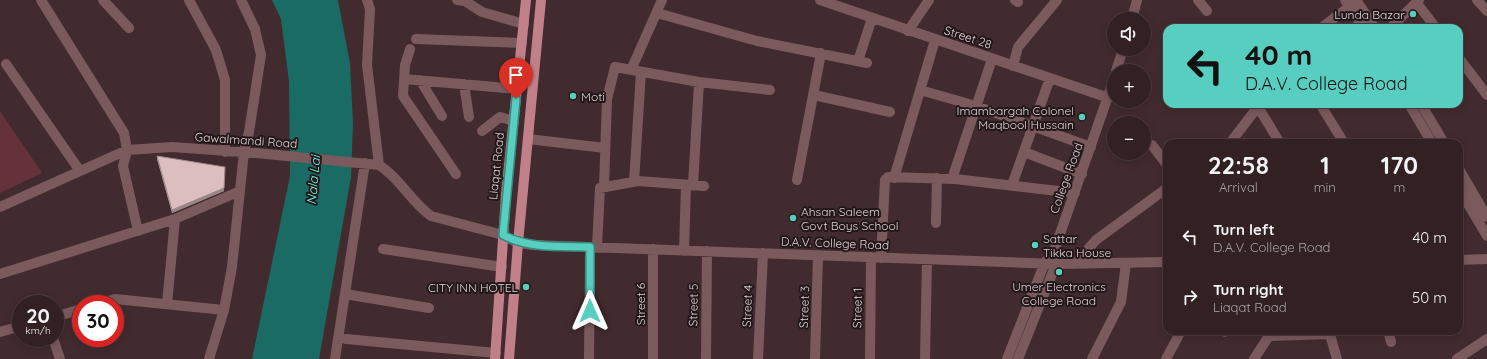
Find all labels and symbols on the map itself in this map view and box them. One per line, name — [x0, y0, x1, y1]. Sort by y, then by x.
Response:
place label: Lunda Bazar — [1334, 7, 1405, 22]
marker: Lunda Bazar — [1408, 9, 1418, 19]
street label: Street 28 — [942, 22, 994, 52]
pin — [499, 58, 533, 99]
place label: Moti — [581, 89, 605, 104]
marker: Moti — [568, 91, 578, 101]
place label: Imambargah Colonel Maqbool Hussain — [957, 103, 1074, 132]
marker: Imambargah Colonel Maqbool Hussain — [1077, 112, 1087, 122]
street label: Gawalmandi Road — [194, 129, 298, 151]
street label: Liaqat Road — [485, 131, 507, 201]
street label: College Road — [1046, 141, 1086, 215]
water label: Nala Lai — [303, 153, 323, 205]
place label: Ahsan Saleem Govt Boys School — [801, 204, 899, 233]
marker: Ahsan Saleem Govt Boys School — [788, 213, 798, 223]
place label: Sattar Tikka House — [1043, 231, 1111, 260]
street label: D.A.V. College Road — [781, 234, 889, 252]
marker: Sattar Tikka House — [1030, 240, 1040, 250]
marker: Umer Electronics College Road — [1054, 267, 1064, 277]
place label: Umer Electronics College Road — [1012, 279, 1106, 308]
place label: CITY INN HOTEL — [428, 280, 519, 295]
marker: CITY INN HOTEL — [521, 282, 531, 292]
street label: Street 6 — [633, 282, 648, 325]
street label: Street 5 — [685, 284, 701, 326]
street label: Street 4 — [739, 285, 755, 327]
street label: Street 3 — [796, 286, 812, 328]
street label: Street 1 — [849, 288, 865, 328]
position arrow — [569, 290, 611, 332]
speed limit sign: 30 — [72, 295, 124, 347]

